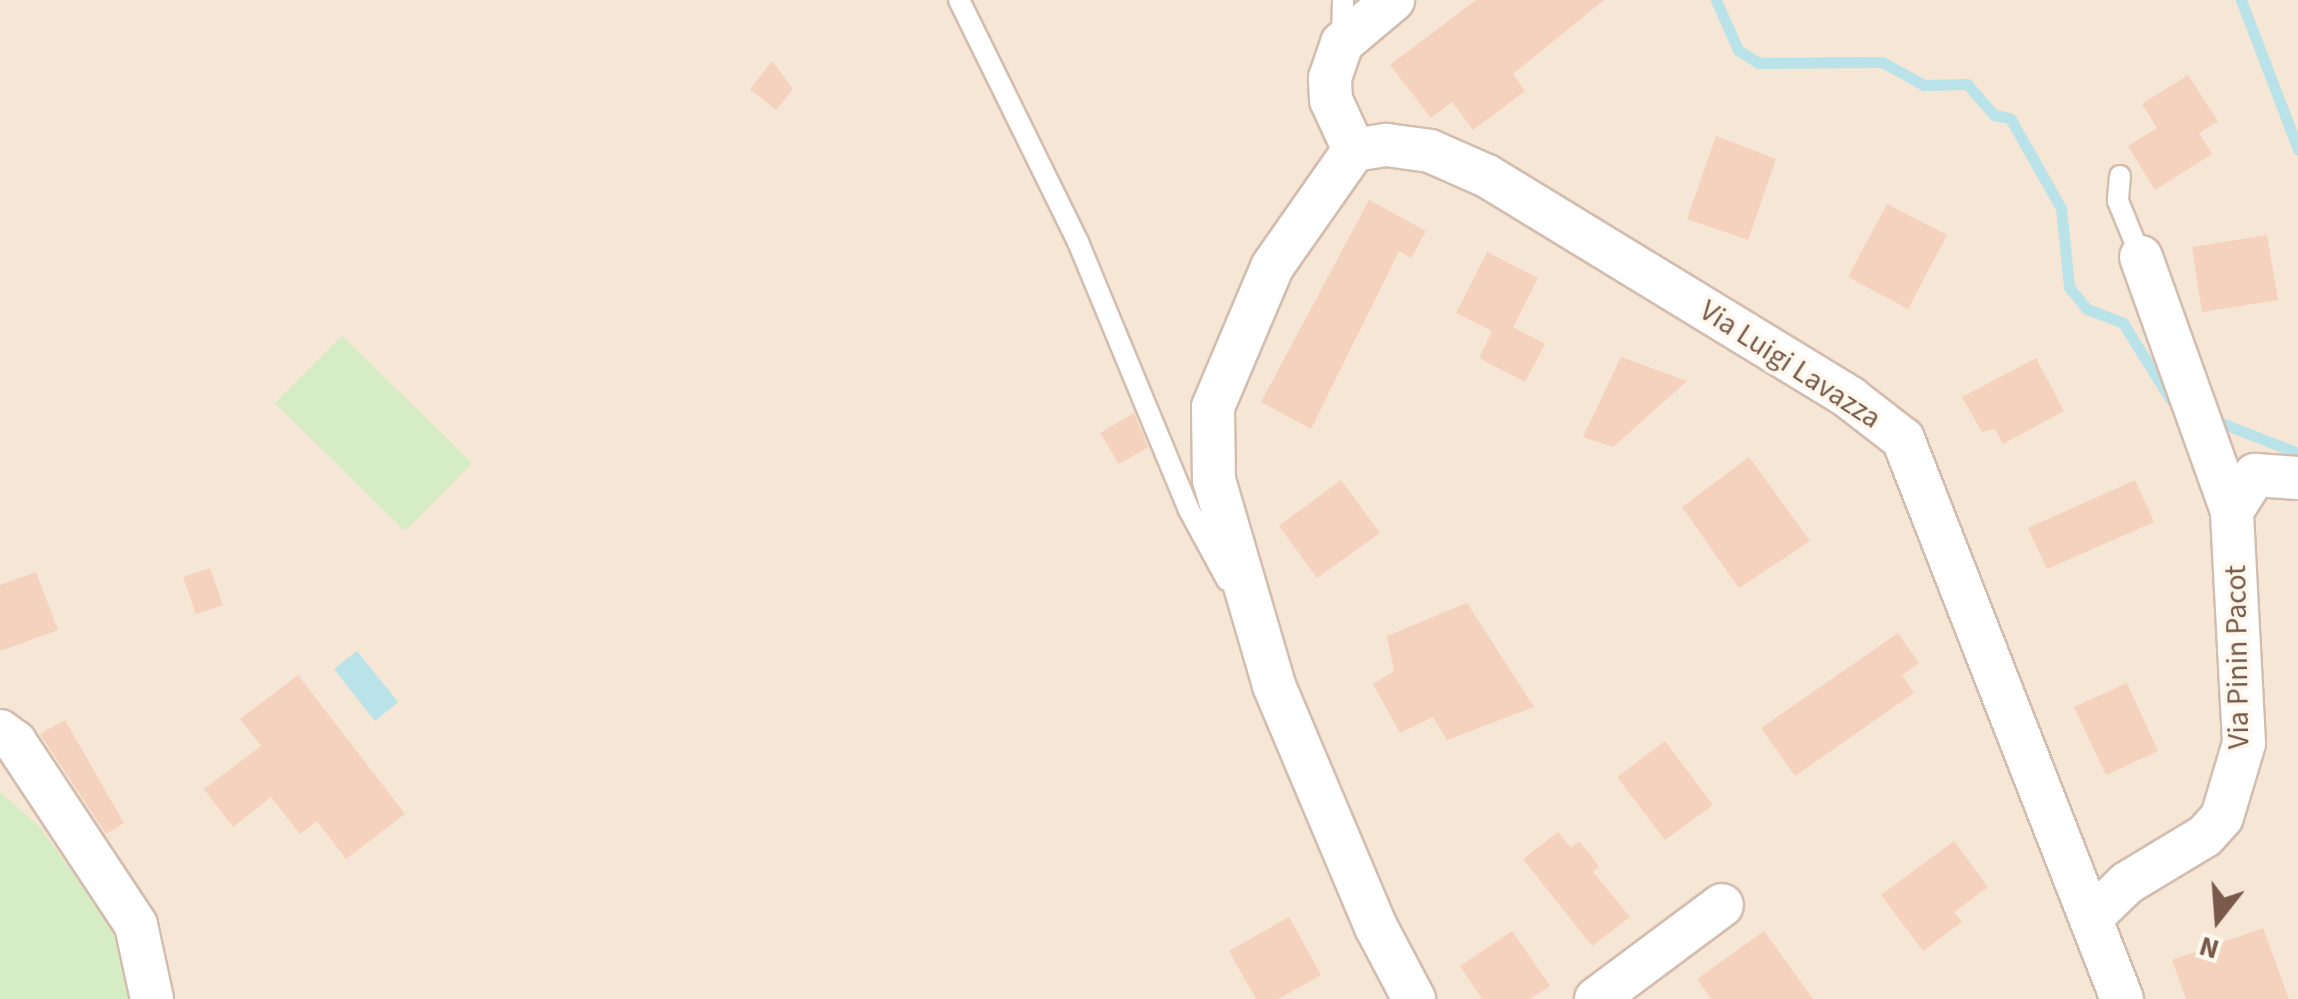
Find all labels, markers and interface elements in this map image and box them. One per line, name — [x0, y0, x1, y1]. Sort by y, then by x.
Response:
street label: Via Luigi Lavazza — [1693, 293, 1887, 437]
street label: Via Pinin Pacot — [2218, 565, 2258, 749]
north arrow — [2168, 869, 2268, 969]
text: N — [2194, 926, 2224, 970]

